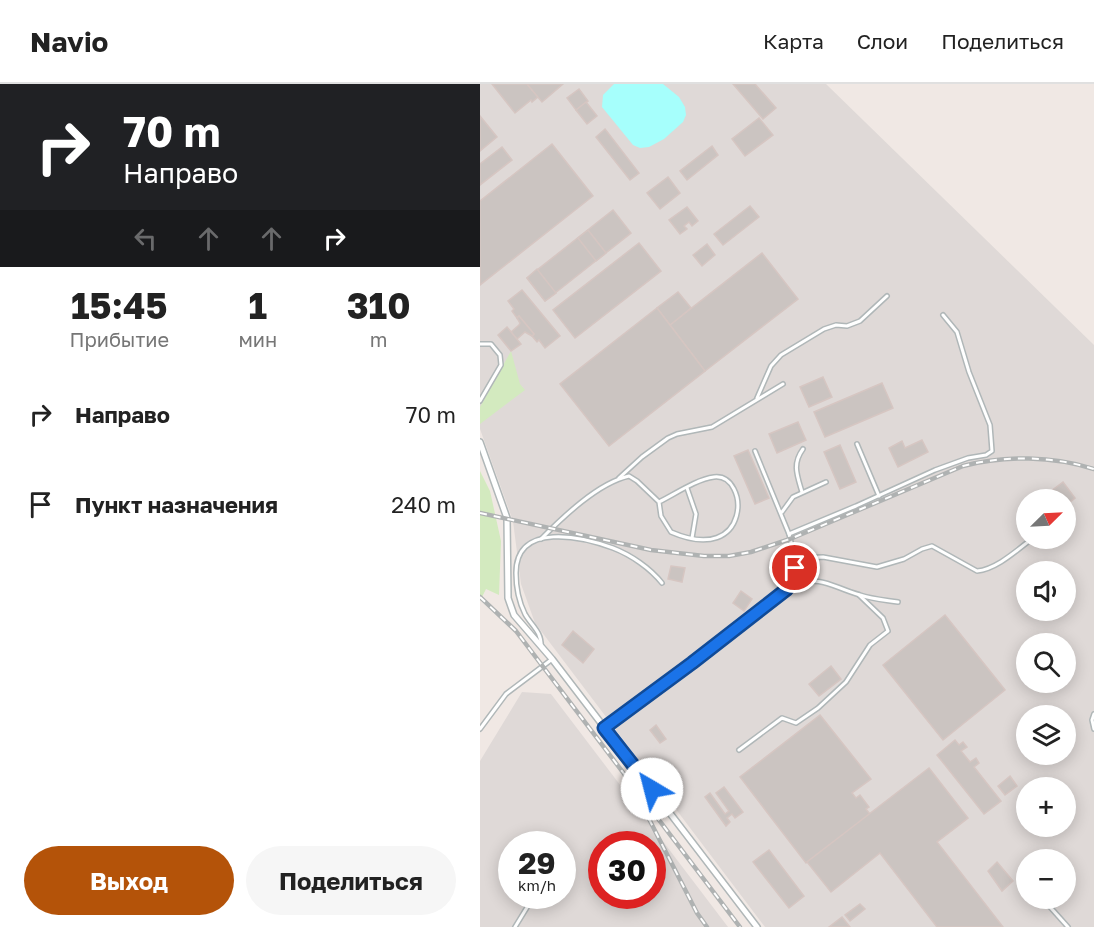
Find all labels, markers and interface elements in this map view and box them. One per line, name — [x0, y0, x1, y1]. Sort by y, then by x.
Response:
text: Navio — [30, 25, 108, 58]
text: Карта — [763, 28, 824, 54]
text: Слои — [857, 28, 908, 54]
text: Поделиться — [941, 28, 1064, 54]
text: 70 m — [123, 106, 220, 156]
icon: right — [24, 108, 102, 186]
text: Направо — [123, 157, 238, 189]
icon: left — [129, 222, 162, 255]
icon: ahead — [192, 222, 225, 255]
icon: ahead — [255, 222, 288, 255]
icon: right — [318, 222, 351, 255]
text: 15:45 — [71, 284, 167, 327]
text: 1 — [249, 284, 267, 327]
text: 310 — [347, 284, 411, 327]
text: Прибытие — [69, 327, 169, 351]
text: мин — [238, 327, 277, 351]
text: m — [370, 327, 387, 351]
icon: right — [24, 398, 57, 431]
text: Направо — [75, 401, 170, 428]
text: 70 m — [406, 401, 456, 428]
icon: arrive — [24, 488, 57, 521]
north arrow — [1016, 489, 1076, 549]
map controls — [1016, 489, 1076, 909]
text: Пункт назначения — [75, 491, 278, 518]
text: 240 m — [391, 491, 456, 518]
pin — [769, 542, 820, 593]
icon: arrive — [778, 551, 811, 584]
button: sound — [1016, 561, 1076, 621]
button: search — [1016, 633, 1076, 693]
button: layers — [1016, 705, 1076, 765]
position arrow — [620, 757, 684, 821]
button: + — [1016, 777, 1076, 837]
speed limit sign: 30 — [588, 831, 666, 909]
text: 29 — [518, 845, 556, 881]
button: Выход — [24, 846, 234, 915]
button: Поделиться — [246, 846, 456, 915]
button: − — [1016, 849, 1076, 909]
text: km/h — [518, 876, 556, 894]

